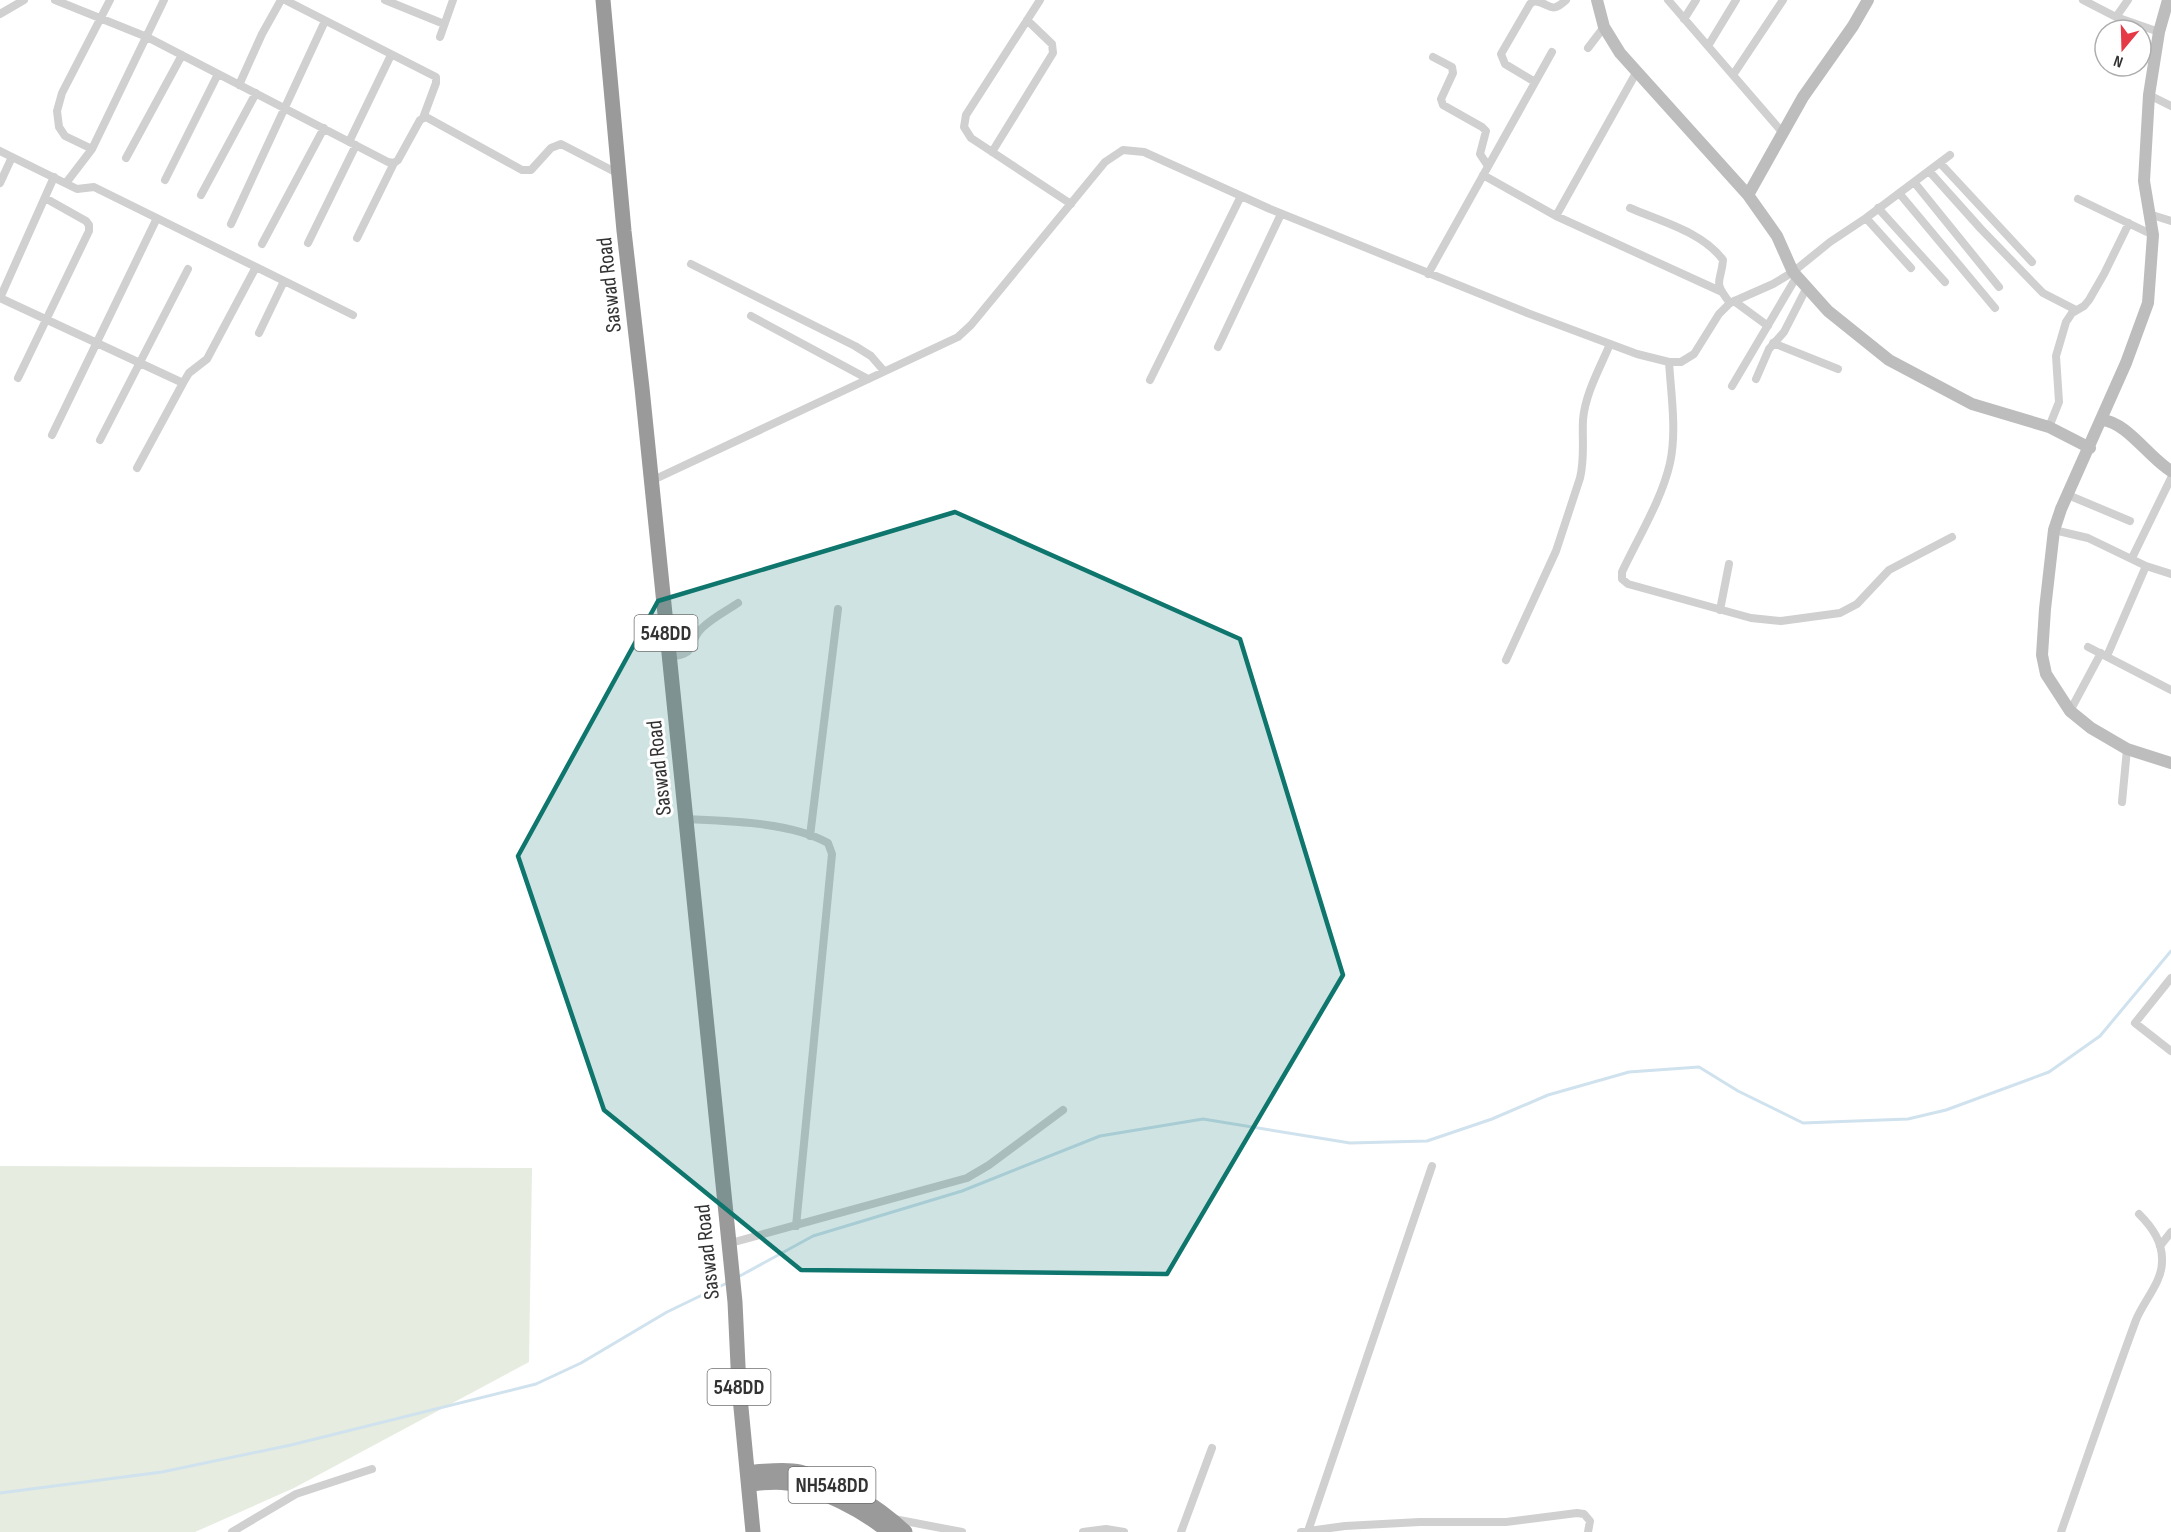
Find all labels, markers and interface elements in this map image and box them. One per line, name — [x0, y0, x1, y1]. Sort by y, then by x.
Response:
north arrow — [2093, 18, 2153, 78]
text: N — [2111, 50, 2126, 71]
street label: Saswad Road — [591, 236, 628, 334]
road number: 548DD — [634, 615, 698, 651]
street label: Saswad Road — [641, 719, 678, 817]
street label: Saswad Road — [689, 1203, 726, 1301]
road number: 548DD — [708, 1369, 771, 1405]
road number: NH548DD — [788, 1467, 876, 1503]

